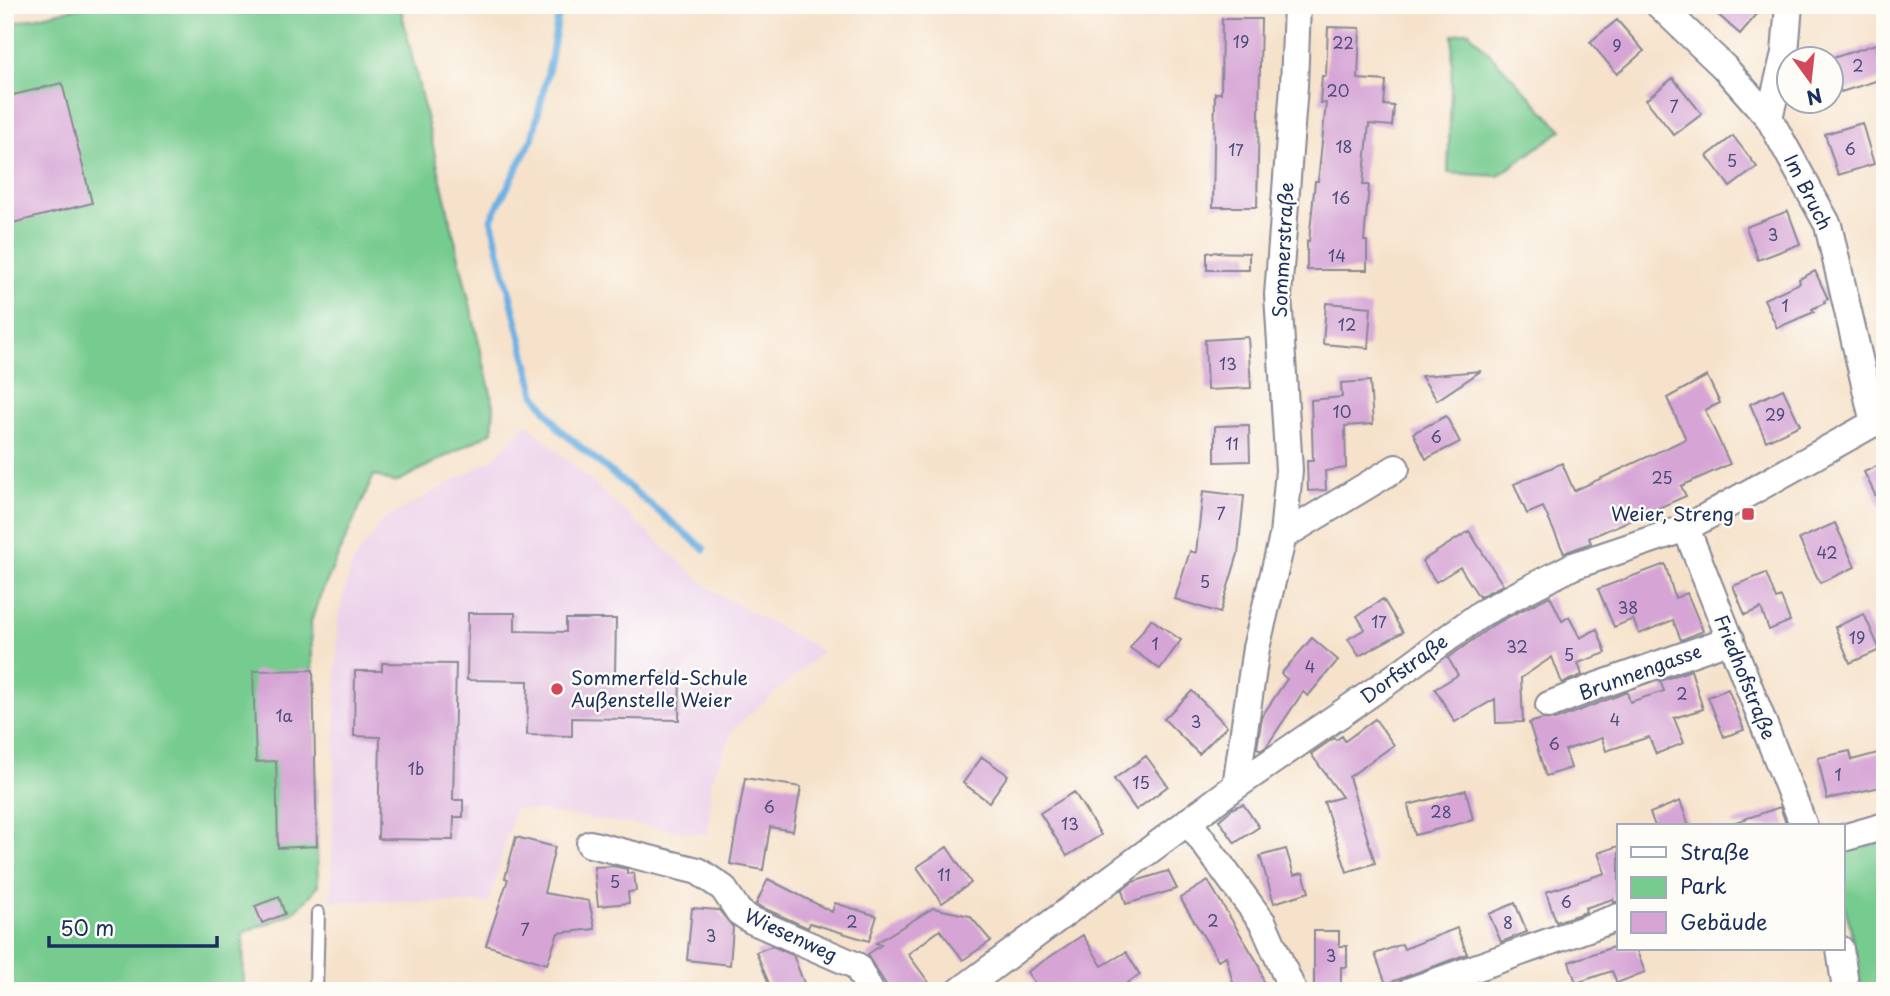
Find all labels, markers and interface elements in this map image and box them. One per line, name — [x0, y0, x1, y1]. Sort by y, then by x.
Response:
house number: 19 — [1233, 29, 1249, 53]
house number: 22 — [1332, 30, 1354, 54]
house number: 9 — [1612, 33, 1622, 57]
north arrow — [1774, 46, 1844, 116]
house number: 2 — [1852, 53, 1864, 77]
house number: 20 — [1327, 78, 1349, 102]
text: N — [1804, 82, 1826, 113]
house number: 7 — [1669, 94, 1679, 118]
house number: 18 — [1335, 134, 1353, 158]
house number: 6 — [1844, 136, 1856, 160]
house number: 17 — [1228, 137, 1244, 161]
house number: 5 — [1727, 148, 1737, 172]
street label: Im Bruch — [1778, 149, 1840, 234]
street label: Sommerstraße — [1264, 182, 1300, 318]
house number: 16 — [1332, 185, 1350, 209]
house number: 3 — [1768, 222, 1778, 246]
house number: 14 — [1328, 243, 1346, 267]
house number: 1 — [1781, 293, 1789, 317]
house number: 12 — [1338, 312, 1356, 336]
house number: 13 — [1219, 351, 1237, 375]
house number: 10 — [1333, 399, 1351, 423]
house number: 29 — [1765, 402, 1785, 426]
house number: 6 — [1430, 424, 1442, 448]
house number: 11 — [1225, 431, 1239, 455]
house number: 25 — [1651, 465, 1673, 489]
place label: Weier, Streng — [1611, 499, 1734, 527]
house number: 7 — [1216, 501, 1226, 525]
marker: Weier, Streng — [1740, 506, 1756, 522]
house number: 42 — [1816, 540, 1838, 564]
house number: 5 — [1200, 569, 1210, 593]
house number: 38 — [1618, 595, 1638, 619]
house number: 17 — [1371, 609, 1387, 633]
street label: Friedhofstraße — [1708, 610, 1784, 743]
house number: 19 — [1849, 625, 1865, 649]
street label: Dorfstraße — [1354, 627, 1453, 710]
house number: 1 — [1151, 631, 1159, 655]
house number: 32 — [1506, 634, 1528, 658]
street label: Brunnengasse — [1574, 636, 1705, 706]
house number: 5 — [1564, 642, 1574, 666]
house number: 4 — [1305, 654, 1315, 678]
place label: Sommerfeld-Schule Außenstelle Weier — [571, 663, 748, 713]
marker: Sommerfeld-Schule Außenstelle Weier — [549, 681, 565, 697]
house number: 2 — [1676, 681, 1688, 705]
house number: 1a — [275, 703, 293, 727]
house number: 4 — [1610, 707, 1620, 731]
house number: 3 — [1191, 709, 1201, 733]
house number: 6 — [1548, 731, 1560, 755]
house number: 1b — [408, 756, 424, 780]
house number: 1 — [1834, 762, 1842, 786]
house number: 15 — [1132, 770, 1150, 794]
house number: 6 — [763, 794, 775, 818]
house number: 28 — [1430, 799, 1452, 823]
house number: 13 — [1061, 811, 1079, 835]
legend — [1617, 824, 1844, 950]
text: Straße — [1680, 835, 1749, 867]
house number: 11 — [937, 862, 951, 886]
house number: 5 — [610, 869, 620, 893]
text: Park — [1680, 869, 1727, 901]
house number: 6 — [1560, 889, 1572, 913]
street label: Wiesenweg — [740, 900, 843, 968]
scale bar — [49, 905, 217, 949]
text: Gebäude — [1680, 905, 1767, 937]
house number: 2 — [1207, 908, 1219, 932]
house number: 2 — [846, 909, 858, 933]
house number: 8 — [1503, 910, 1513, 934]
text: 50 m — [60, 911, 114, 943]
house number: 7 — [520, 917, 530, 941]
house number: 3 — [706, 923, 716, 947]
house number: 3 — [1326, 943, 1336, 967]

